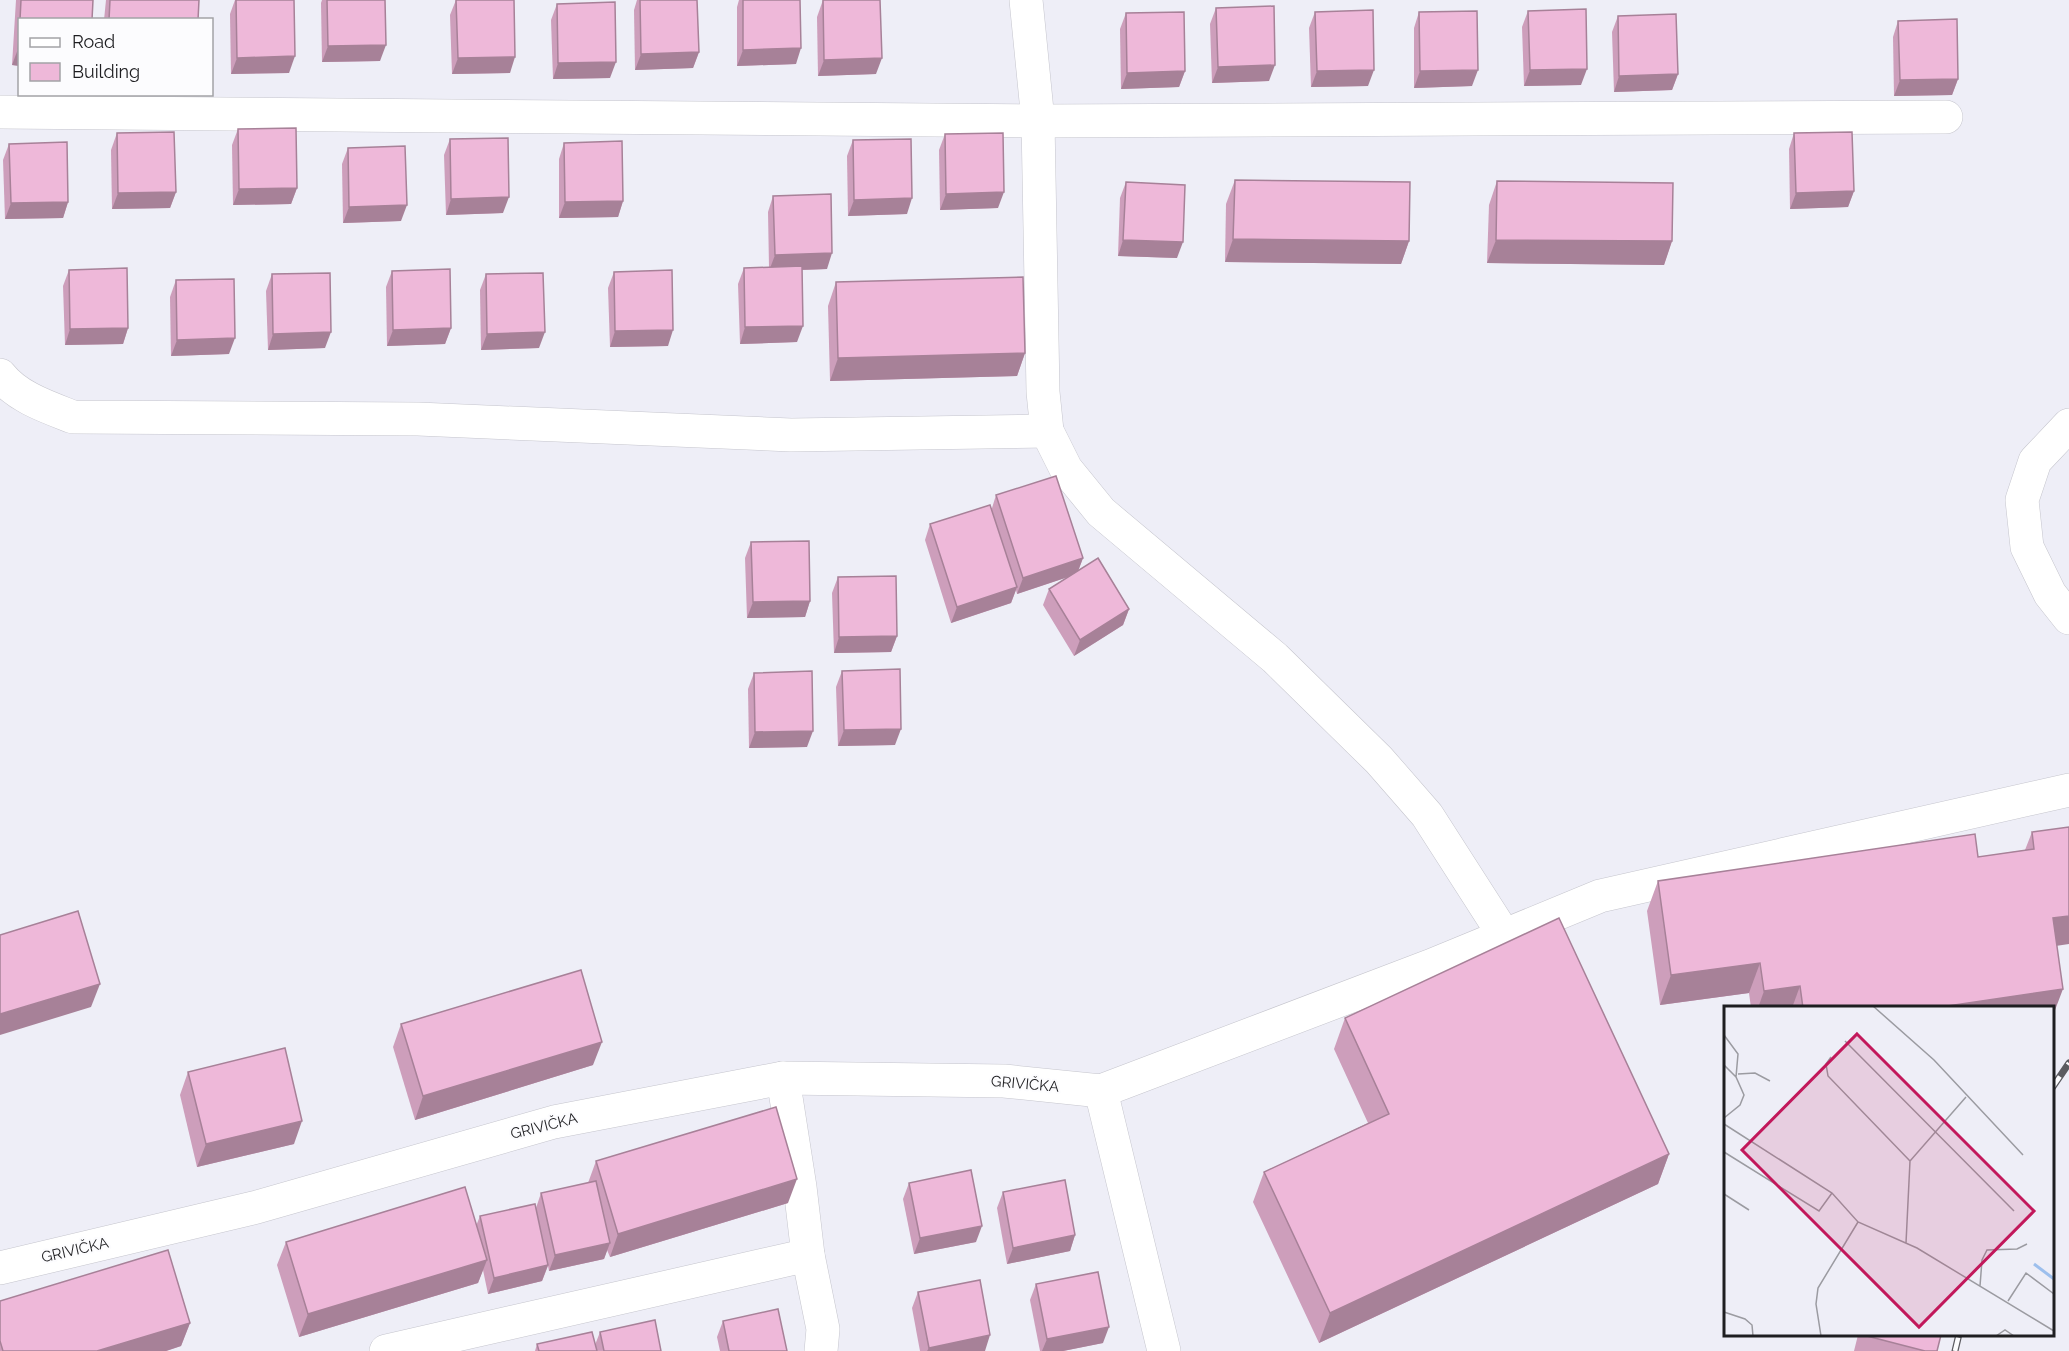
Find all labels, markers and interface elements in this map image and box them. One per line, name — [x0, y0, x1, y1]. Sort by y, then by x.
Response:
legend — [18, 18, 213, 96]
text: Road — [72, 31, 115, 52]
text: Building — [72, 61, 140, 82]
inset map — [1724, 1006, 2054, 1336]
street label: GRIVIČKA — [990, 1071, 1060, 1096]
street label: GRIVIČKA — [508, 1108, 579, 1143]
street label: GRIVIČKA — [40, 1233, 110, 1266]

